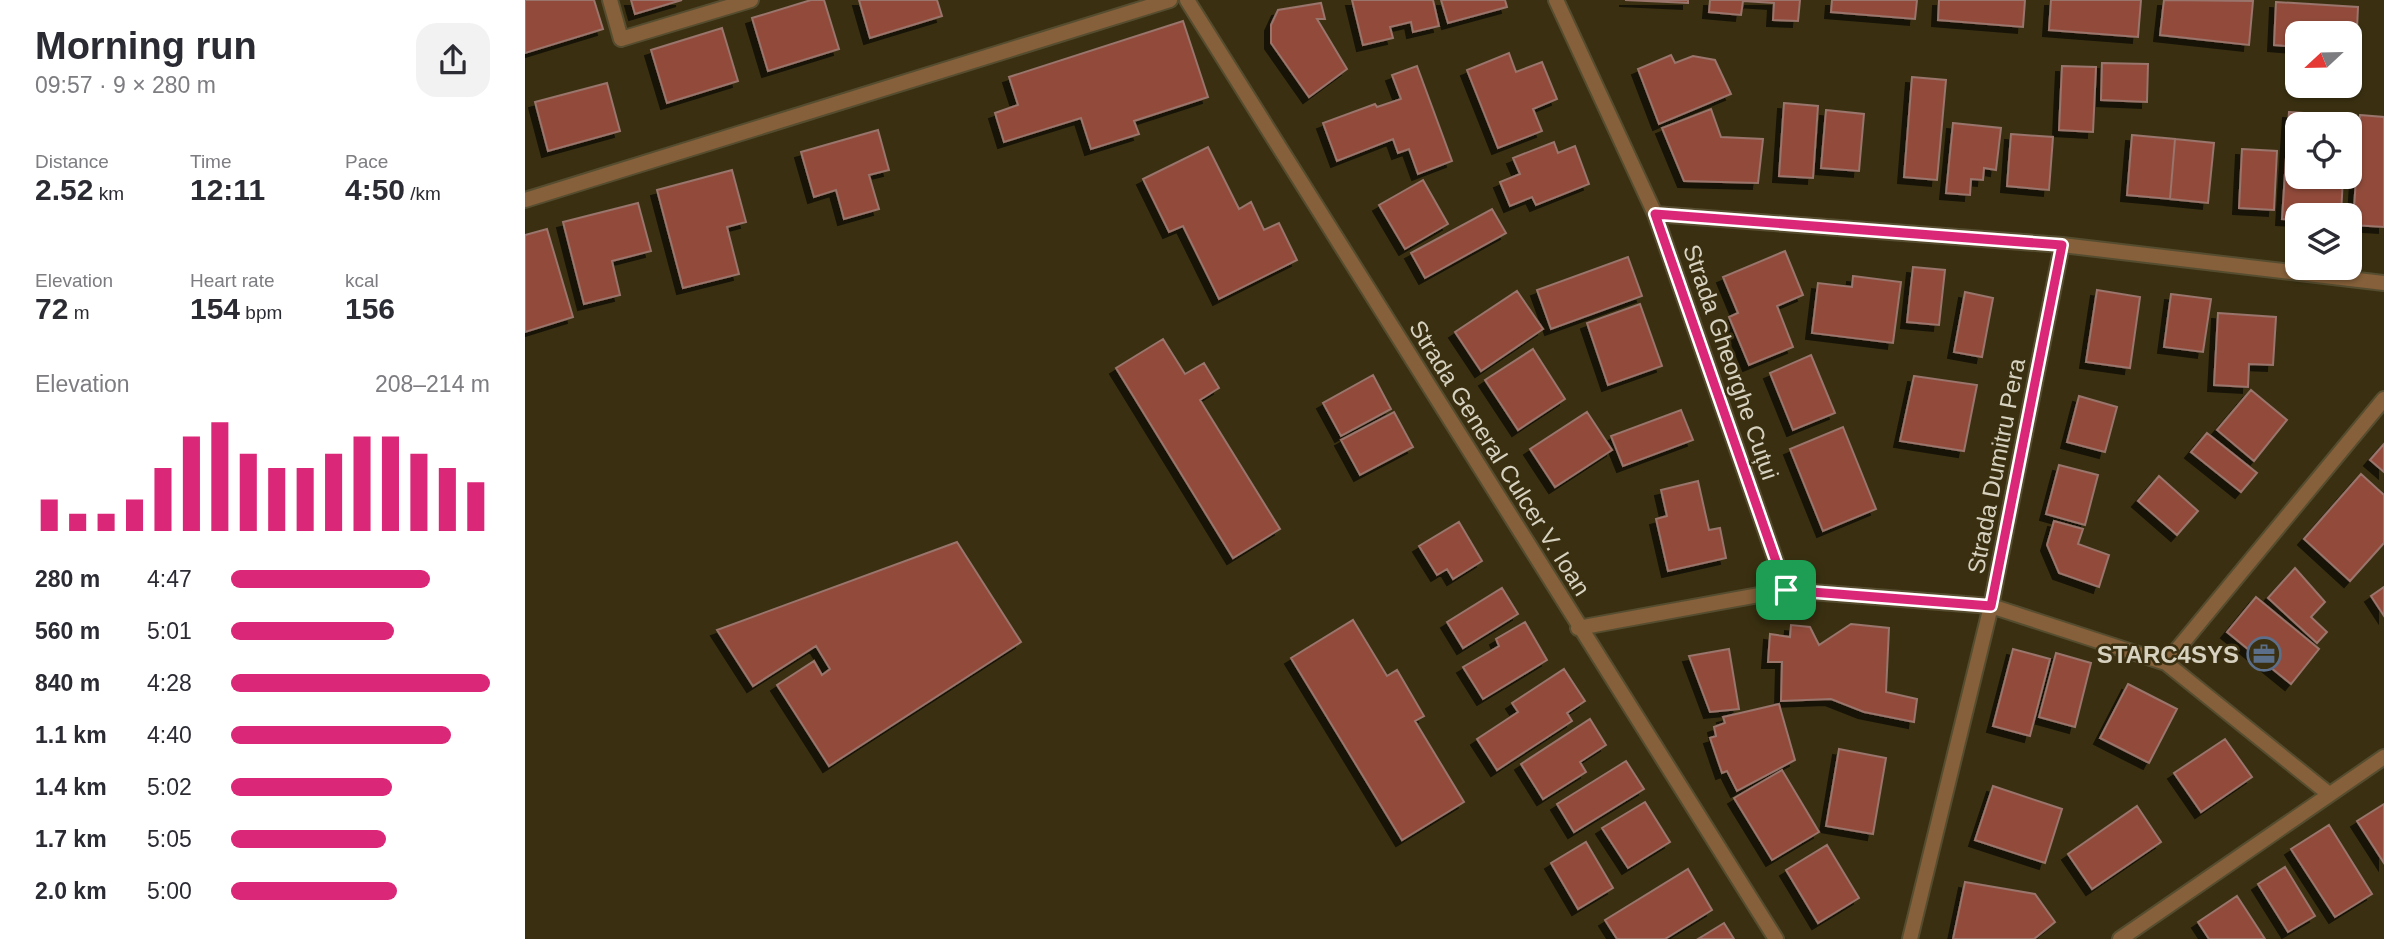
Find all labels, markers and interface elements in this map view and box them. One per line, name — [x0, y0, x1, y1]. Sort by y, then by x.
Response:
north arrow — [2285, 21, 2363, 98]
map controls — [2285, 21, 2362, 280]
button: share — [416, 23, 490, 97]
text: Morning run — [35, 25, 257, 67]
text: 09:57 · 9 × 280 m — [35, 72, 216, 98]
button: locate — [2285, 112, 2362, 189]
text: Distance — [35, 151, 109, 172]
text: Time — [190, 151, 232, 172]
text: Pace — [345, 151, 388, 172]
text: 2.52 — [35, 173, 93, 206]
text: 12:11 — [190, 173, 265, 206]
text: 4:50 — [345, 173, 405, 206]
text: km — [93, 183, 124, 204]
text: /km — [405, 183, 441, 204]
button: layers — [2285, 203, 2362, 280]
street label: Strada Gheorghe Cuțui — [1678, 241, 1784, 483]
text: Elevation — [35, 270, 113, 291]
text: Heart rate — [190, 270, 274, 291]
text: kcal — [345, 270, 379, 291]
text: 72 — [35, 292, 68, 325]
text: 154 — [190, 292, 240, 325]
text: 156 — [345, 292, 395, 325]
text: m — [68, 302, 89, 323]
text: bpm — [240, 302, 282, 323]
street label: Strada General Culcer V. Ioan — [1404, 315, 1596, 601]
street label: Strada Dumitru Pera — [1962, 355, 2030, 576]
text: Elevation — [35, 371, 130, 397]
text: 208–214 m — [375, 371, 490, 397]
pin — [1756, 560, 1816, 620]
text: 280 m — [35, 566, 100, 592]
text: 4:47 — [147, 566, 192, 592]
icon: arrive — [1767, 571, 1805, 609]
text: 560 m — [35, 618, 100, 644]
text: 5:01 — [147, 618, 192, 644]
office icon: STARC4SYS — [2245, 635, 2283, 673]
place label: STARC4SYS — [2097, 641, 2239, 668]
text: 840 m — [35, 670, 100, 696]
text: 4:28 — [147, 670, 192, 696]
text: 1.1 km — [35, 722, 107, 748]
text: 4:40 — [147, 722, 192, 748]
text: 1.4 km — [35, 774, 107, 800]
text: 5:02 — [147, 774, 192, 800]
text: 1.7 km — [35, 826, 107, 852]
text: 5:05 — [147, 826, 192, 852]
text: 2.0 km — [35, 878, 107, 904]
text: 5:00 — [147, 878, 192, 904]

